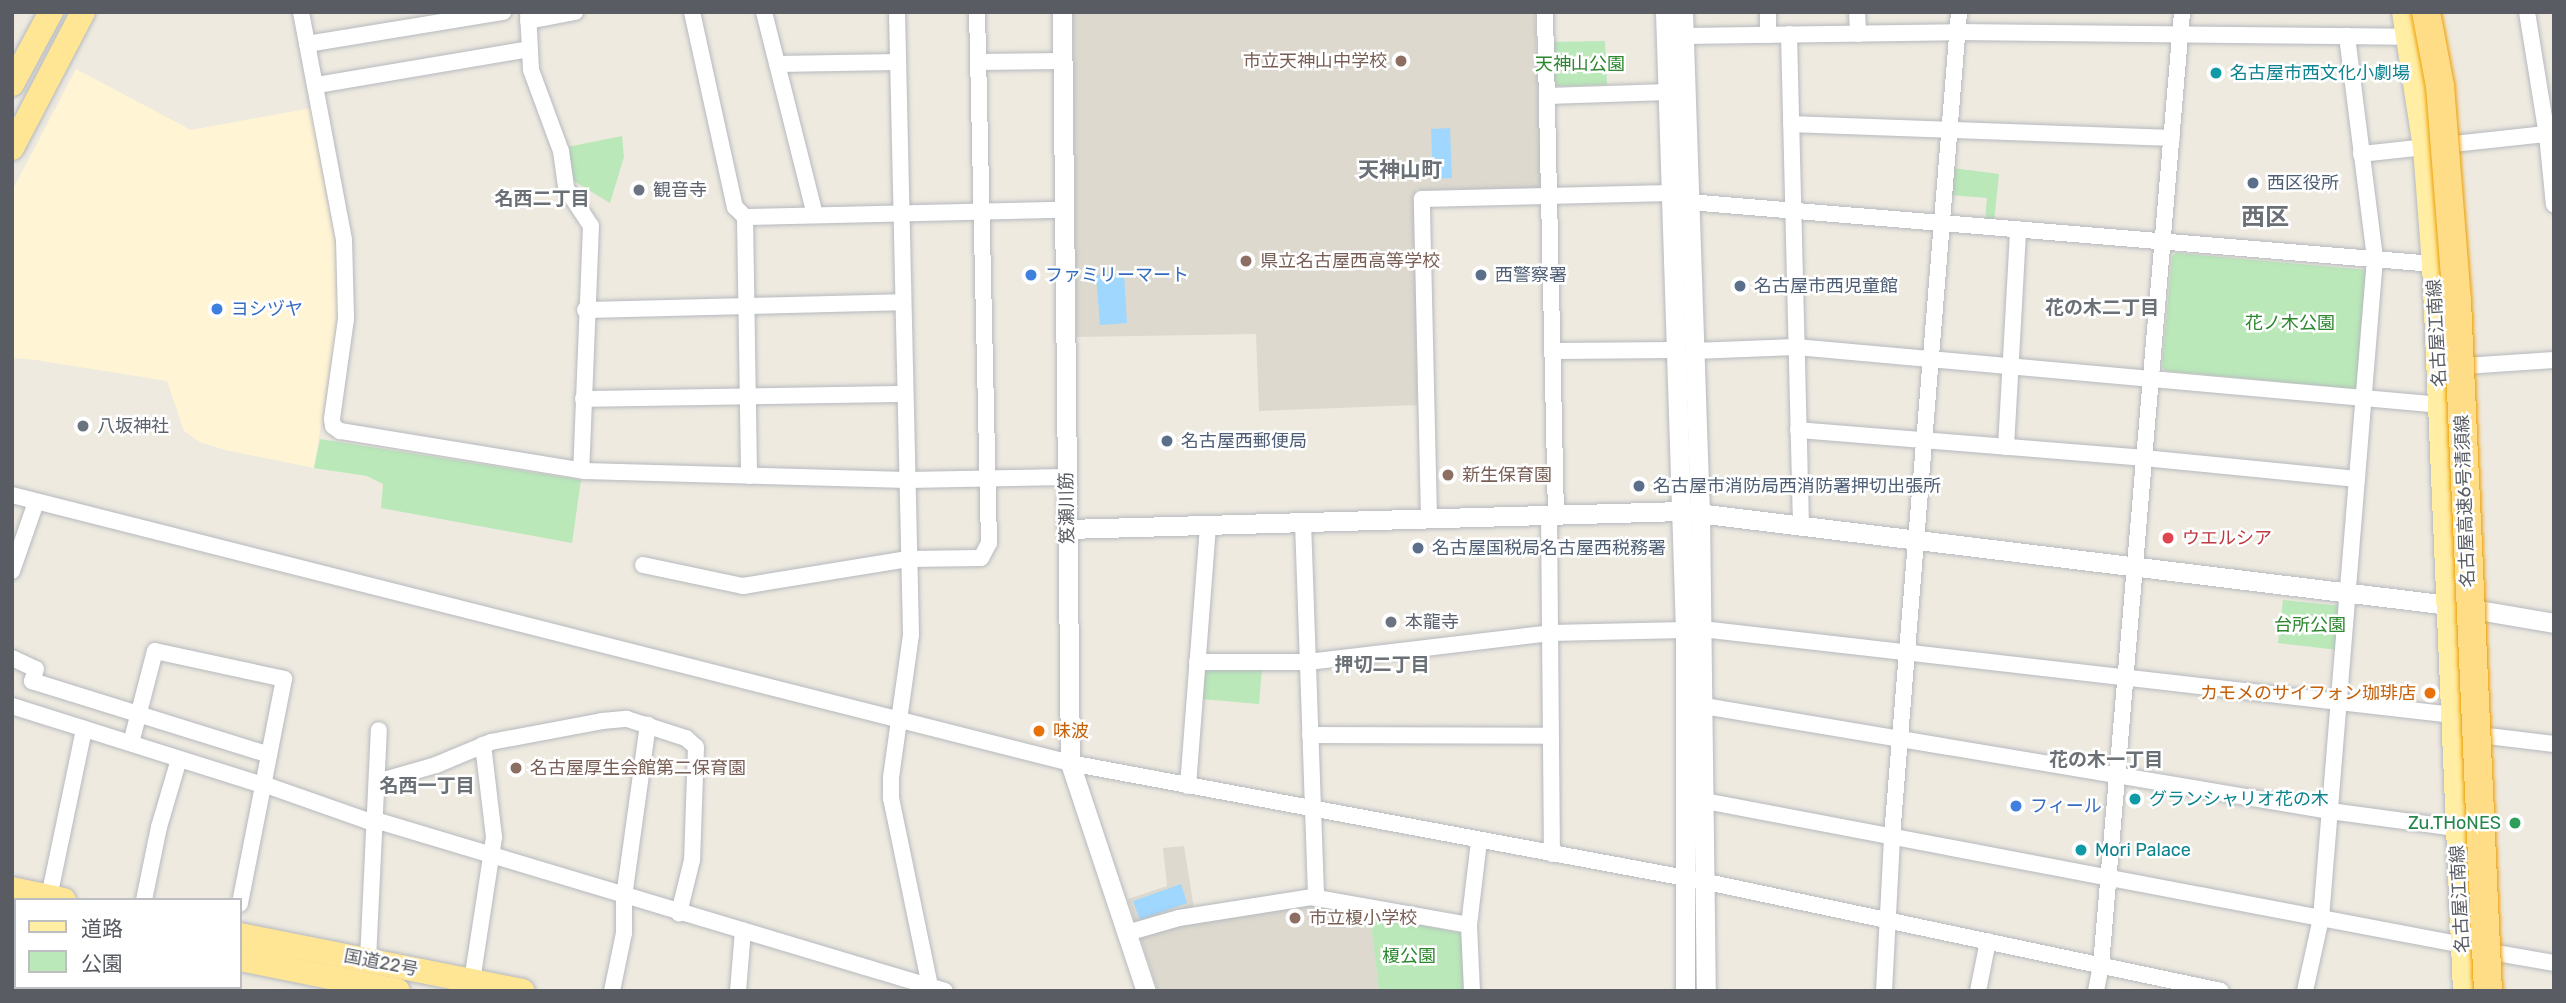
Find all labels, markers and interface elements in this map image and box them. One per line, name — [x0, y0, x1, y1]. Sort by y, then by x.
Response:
place label: 市立天神山中学校 — [1243, 50, 1387, 72]
marker: 市立天神山中学校 — [1393, 53, 1409, 69]
park label: 天神山公園 — [1535, 53, 1625, 75]
place label: 名古屋市西文化小劇場 — [2230, 62, 2410, 84]
marker: 名古屋市西文化小劇場 — [2208, 65, 2224, 81]
district label: 天神山町 — [1358, 157, 1442, 183]
place label: 西区役所 — [2267, 172, 2339, 194]
marker: 西区役所 — [2245, 175, 2261, 191]
place label: 観音寺 — [653, 179, 707, 201]
marker: 観音寺 — [631, 182, 647, 198]
district label: 名西二丁目 — [495, 188, 589, 210]
district label: 西区 — [2241, 204, 2289, 232]
place label: 県立名古屋西高等学校 — [1260, 250, 1440, 272]
marker: 県立名古屋西高等学校 — [1238, 253, 1254, 269]
place label: ファミリーマート — [1045, 264, 1189, 286]
place label: 西警察署 — [1495, 264, 1567, 286]
marker: ファミリーマート — [1023, 267, 1039, 283]
marker: 西警察署 — [1473, 267, 1489, 283]
place label: 名古屋市西児童館 — [1754, 275, 1898, 297]
marker: 名古屋市西児童館 — [1732, 278, 1748, 294]
street label: 名古屋江南線 — [2423, 279, 2451, 387]
district label: 花の木二丁目 — [2045, 297, 2159, 319]
place label: ヨシヅヤ — [231, 298, 303, 320]
marker: ヨシヅヤ — [209, 301, 225, 317]
park label: 花ノ木公園 — [2245, 312, 2335, 334]
street label: 名古屋高速6号清須線 — [2451, 414, 2479, 588]
place label: 八坂神社 — [97, 415, 169, 437]
marker: 八坂神社 — [75, 418, 91, 434]
place label: 名古屋西郵便局 — [1181, 430, 1307, 452]
marker: 名古屋西郵便局 — [1159, 433, 1175, 449]
place label: 新生保育園 — [1462, 464, 1552, 486]
marker: 新生保育園 — [1440, 467, 1456, 483]
street label: 笈瀬川筋 — [1056, 472, 1078, 544]
place label: 名古屋市消防局西消防署押切出張所 — [1653, 475, 1941, 497]
marker: 名古屋市消防局西消防署押切出張所 — [1631, 478, 1647, 494]
place label: ウエルシア — [2182, 527, 2272, 549]
marker: ウエルシア — [2160, 530, 2176, 546]
place label: 名古屋国税局名古屋西税務署 — [1432, 537, 1666, 559]
marker: 名古屋国税局名古屋西税務署 — [1410, 540, 1426, 556]
place label: 本龍寺 — [1405, 611, 1459, 633]
marker: 本龍寺 — [1383, 614, 1399, 630]
park label: 台所公園 — [2274, 614, 2346, 636]
district label: 押切二丁目 — [1335, 654, 1429, 676]
place label: カモメのサイフォン珈琲店 — [2200, 682, 2416, 704]
marker: カモメのサイフォン珈琲店 — [2422, 685, 2438, 701]
place label: 味波 — [1053, 720, 1089, 742]
marker: 味波 — [1031, 723, 1047, 739]
district label: 花の木一丁目 — [2049, 749, 2163, 771]
place label: 名古屋厚生会館第二保育園 — [530, 757, 746, 779]
marker: 名古屋厚生会館第二保育園 — [508, 760, 524, 776]
district label: 名西一丁目 — [380, 775, 474, 797]
place label: グランシャリオ花の木 — [2149, 788, 2329, 810]
marker: グランシャリオ花の木 — [2127, 791, 2143, 807]
place label: フィール — [2030, 795, 2102, 817]
marker: フィール — [2008, 798, 2024, 814]
place label: Zu.THoNES — [2408, 812, 2501, 834]
marker: Zu.THoNES — [2507, 815, 2523, 831]
place label: Mori Palace — [2095, 839, 2191, 861]
marker: Mori Palace — [2073, 842, 2089, 858]
street label: 名古屋江南線 — [2446, 845, 2474, 953]
legend — [14, 898, 242, 989]
place label: 市立榎小学校 — [1309, 907, 1417, 929]
marker: 市立榎小学校 — [1287, 910, 1303, 926]
text: 道路 — [81, 916, 123, 941]
street label: 国道22号 — [342, 945, 420, 981]
park label: 榎公園 — [1382, 945, 1436, 967]
text: 公園 — [81, 951, 123, 976]

